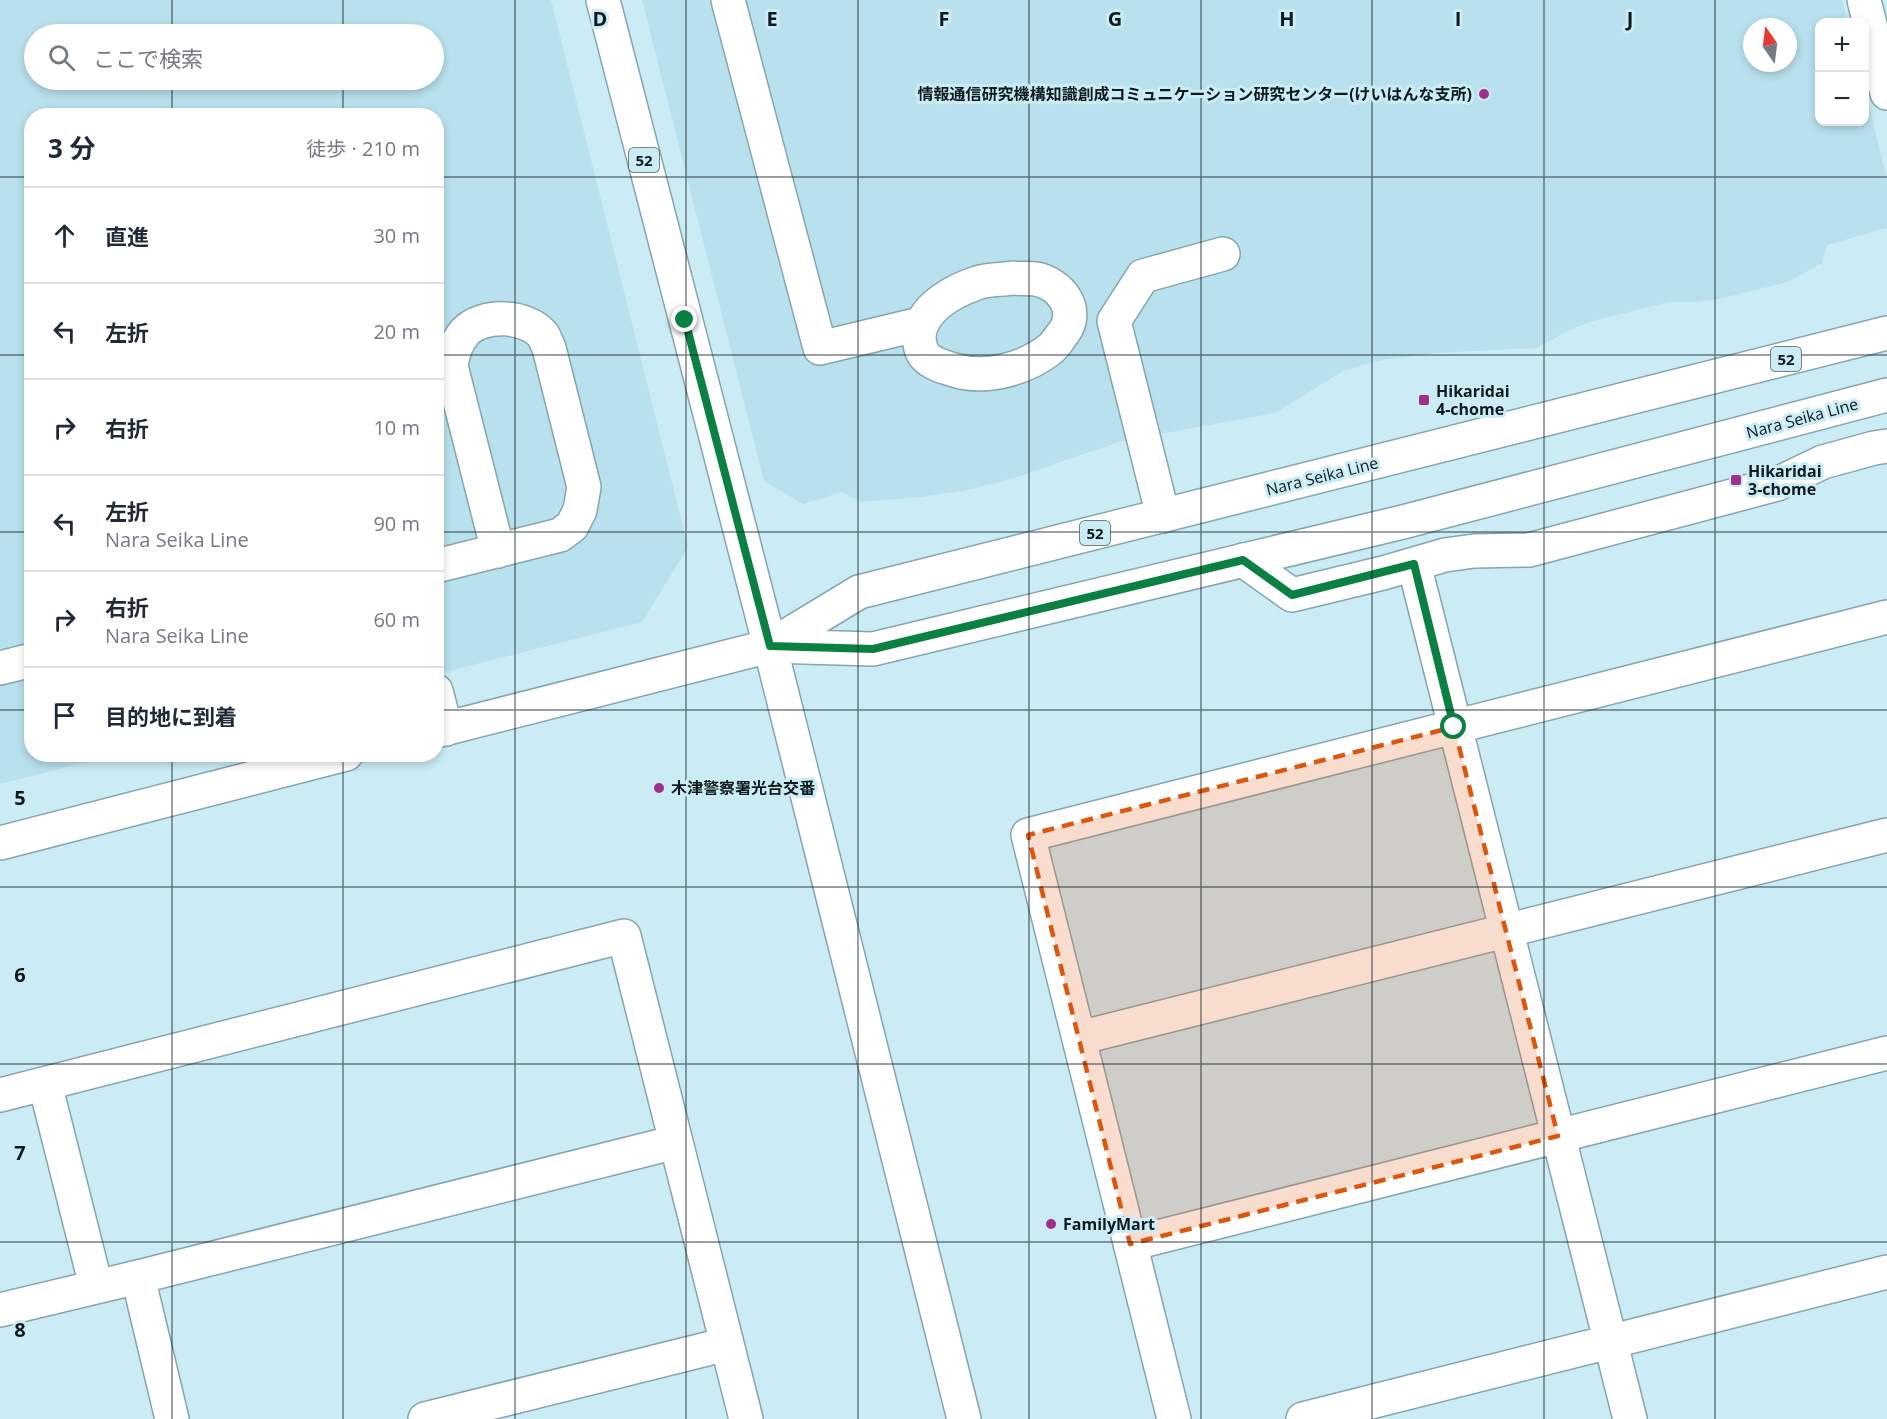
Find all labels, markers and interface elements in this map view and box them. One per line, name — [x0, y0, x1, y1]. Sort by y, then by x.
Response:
text: D — [593, 5, 607, 32]
text: E — [766, 5, 778, 32]
text: F — [939, 5, 949, 32]
text: G — [1108, 5, 1122, 32]
text: H — [1279, 5, 1295, 32]
text: I — [1455, 5, 1461, 32]
text: J — [1625, 5, 1633, 32]
north arrow — [1743, 18, 1797, 72]
map controls — [1815, 18, 1869, 126]
button: + — [1815, 18, 1869, 72]
search box — [24, 24, 444, 90]
icon: search — [45, 41, 78, 74]
text: ここで検索 — [93, 43, 203, 73]
button: − — [1815, 72, 1869, 126]
place label: 情報通信研究機構知識創成コミュニケーション研究センター(けいはんな支所) — [917, 83, 1472, 105]
marker: 情報通信研究機構知識創成コミュニケーション研究センター(けいはんな支所) — [1477, 87, 1491, 101]
text: 3 分 — [48, 130, 96, 166]
text: 徒歩 · 210 m — [306, 135, 420, 162]
road number: 52 — [629, 148, 659, 172]
icon: ahead — [48, 219, 81, 252]
text: 直進 — [105, 221, 149, 251]
text: 30 m — [373, 222, 420, 249]
route end — [671, 306, 697, 332]
icon: left — [48, 315, 81, 348]
text: 左折 — [105, 317, 149, 347]
text: 20 m — [373, 318, 420, 345]
road number: 52 — [1771, 347, 1801, 371]
place label: Hikaridai 4-chome — [1436, 380, 1510, 420]
street label: Nara Seika Line — [1744, 392, 1860, 444]
marker: Hikaridai 4-chome — [1417, 393, 1431, 407]
icon: right — [48, 411, 81, 444]
text: 右折 — [105, 413, 149, 443]
text: 10 m — [373, 414, 420, 441]
street label: Nara Seika Line — [1264, 451, 1380, 501]
place label: Hikaridai 3-chome — [1748, 460, 1822, 500]
marker: Hikaridai 3-chome — [1729, 473, 1743, 487]
text: 左折 — [105, 496, 149, 526]
icon: left — [48, 507, 81, 540]
text: 90 m — [373, 510, 420, 537]
road number: 52 — [1080, 521, 1110, 545]
text: Nara Seika Line — [105, 526, 249, 553]
text: 右折 — [105, 592, 149, 622]
icon: right — [48, 603, 81, 636]
text: 60 m — [373, 606, 420, 633]
text: Nara Seika Line — [105, 622, 249, 649]
icon: arrive — [48, 699, 81, 732]
text: 目的地に到着 — [105, 701, 237, 731]
route start — [1440, 713, 1466, 739]
place label: 木津警察署光台交番 — [671, 777, 815, 799]
marker: 木津警察署光台交番 — [652, 781, 666, 795]
text: 5 — [14, 784, 26, 811]
text: 6 — [14, 961, 26, 988]
text: 7 — [14, 1139, 26, 1166]
place label: FamilyMart — [1063, 1213, 1155, 1235]
marker: FamilyMart — [1044, 1217, 1058, 1231]
text: 8 — [14, 1316, 26, 1343]

